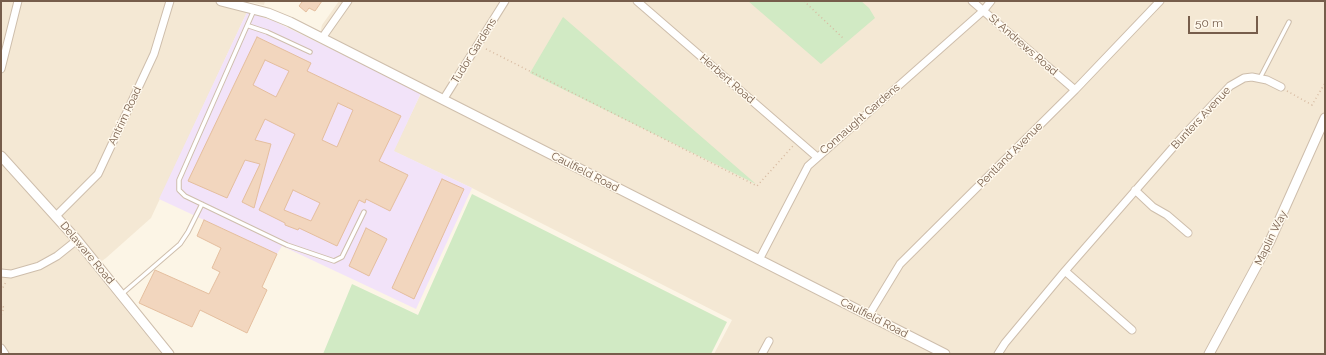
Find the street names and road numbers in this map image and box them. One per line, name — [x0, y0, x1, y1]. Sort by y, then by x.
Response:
street label: St Andrews Road — [986, 11, 1060, 79]
street label: Tudor Gardens — [449, 16, 499, 86]
street label: Herbert Road — [697, 52, 757, 106]
street label: Connaught Gardens — [817, 81, 903, 157]
street label: Bunters Avenue — [1169, 84, 1233, 152]
street label: Antrim Road — [106, 85, 144, 147]
street label: Pentland Avenue — [975, 120, 1045, 190]
street label: Caulfield Road — [549, 149, 621, 195]
street label: Maplin Way — [1252, 208, 1290, 268]
street label: Delaware Road — [57, 219, 117, 287]
street label: Caulfield Road — [838, 295, 910, 341]

